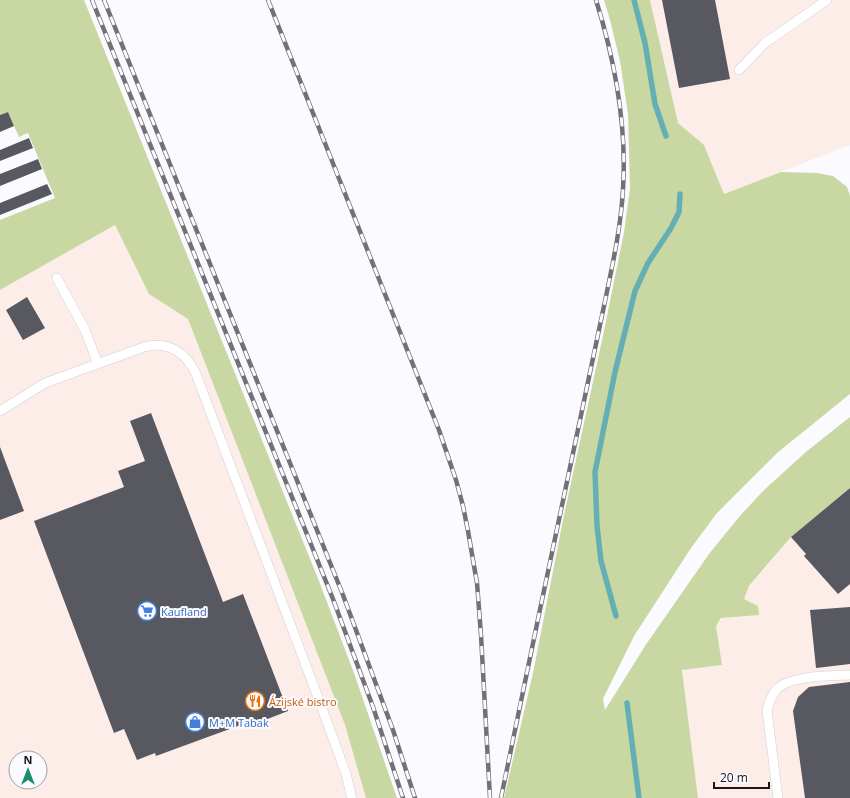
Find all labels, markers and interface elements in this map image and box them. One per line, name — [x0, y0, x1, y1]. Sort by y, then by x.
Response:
supermarket icon: Kaufland — [136, 600, 158, 622]
place label: Kaufland — [161, 604, 207, 619]
restaurant icon: Ázijské bistro — [244, 690, 266, 712]
place label: Ázijské bistro — [269, 694, 337, 709]
shop icon: M+M Tabak — [184, 711, 206, 733]
place label: M+M Tabak — [209, 715, 269, 730]
north arrow — [8, 750, 48, 790]
text: N — [24, 752, 32, 767]
scale bar — [714, 764, 769, 790]
text: 20 m — [720, 769, 748, 786]

